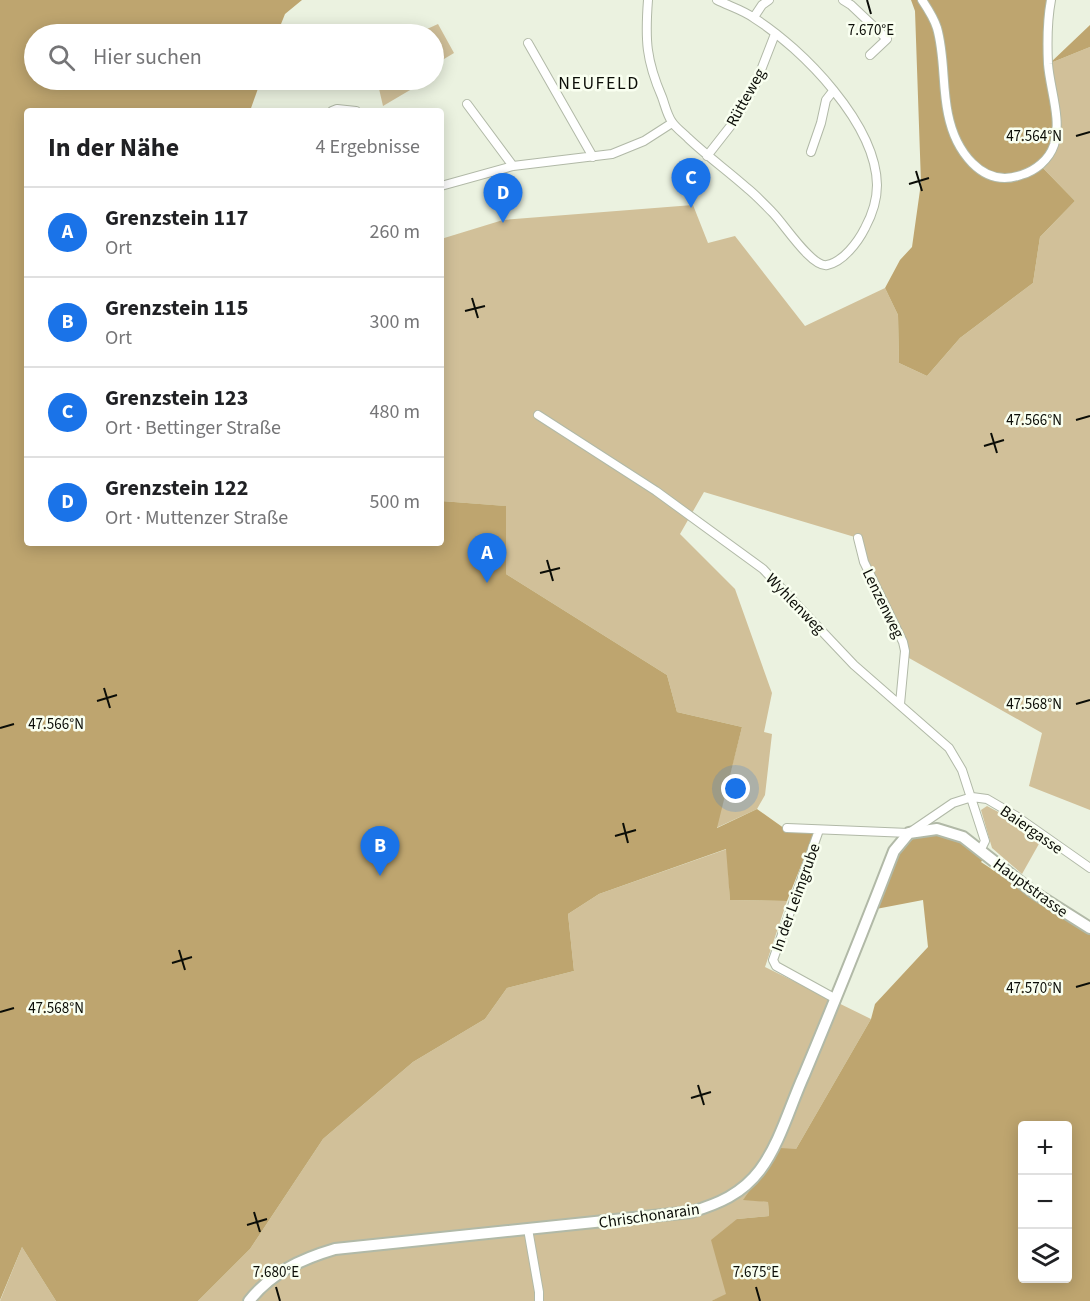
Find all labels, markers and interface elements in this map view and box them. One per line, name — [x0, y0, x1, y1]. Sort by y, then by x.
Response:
text: 7.670°E — [848, 20, 894, 41]
search box — [24, 24, 444, 90]
icon: search — [45, 41, 78, 74]
text: Hier suchen — [93, 41, 202, 73]
street label: Rütteweg — [721, 64, 771, 131]
district label: NEUFELD — [558, 71, 640, 96]
text: 47.564°N — [1006, 126, 1062, 147]
text: In der Nähe — [48, 129, 179, 166]
text: 4 Ergebnisse — [315, 133, 420, 161]
pin: C — [672, 158, 710, 208]
pin: D — [484, 174, 522, 223]
text: Grenzstein 117 — [105, 202, 248, 234]
text: A — [62, 218, 73, 246]
text: 260 m — [370, 218, 420, 246]
text: Ort — [105, 234, 132, 262]
text: Grenzstein 115 — [105, 292, 248, 324]
text: B — [61, 308, 74, 336]
text: 300 m — [370, 308, 420, 336]
text: Ort — [105, 324, 132, 352]
text: Grenzstein 123 — [105, 382, 248, 414]
text: C — [62, 398, 73, 426]
text: 480 m — [370, 398, 420, 426]
text: 47.566°N — [1006, 410, 1062, 431]
text: Ort · Bettinger Straße — [105, 414, 281, 442]
text: Grenzstein 122 — [105, 472, 248, 504]
text: D — [61, 488, 74, 516]
text: 500 m — [370, 488, 420, 516]
text: Ort · Muttenzer Straße — [105, 504, 288, 532]
pin: A — [468, 534, 506, 583]
street label: Lenzenweg — [857, 565, 909, 642]
street label: Wyhlenweg — [761, 568, 830, 639]
text: 47.568°N — [1006, 694, 1062, 715]
text: 47.566°N — [28, 714, 84, 735]
your location — [721, 774, 750, 803]
street label: Baiergasse — [996, 800, 1067, 859]
pin: B — [360, 826, 400, 876]
street label: In der Leimgrube — [766, 840, 826, 954]
street label: Hauptstrasse — [989, 853, 1072, 922]
text: 47.570°N — [1006, 978, 1062, 999]
text: 47.568°N — [28, 998, 84, 1019]
map controls — [1018, 1121, 1072, 1283]
button: + — [1018, 1121, 1072, 1175]
button: − — [1018, 1175, 1072, 1229]
street label: Chrischonarain — [597, 1198, 701, 1234]
button: layers — [1018, 1229, 1072, 1283]
text: 7.680°E — [253, 1262, 299, 1283]
text: 7.675°E — [733, 1262, 779, 1283]

